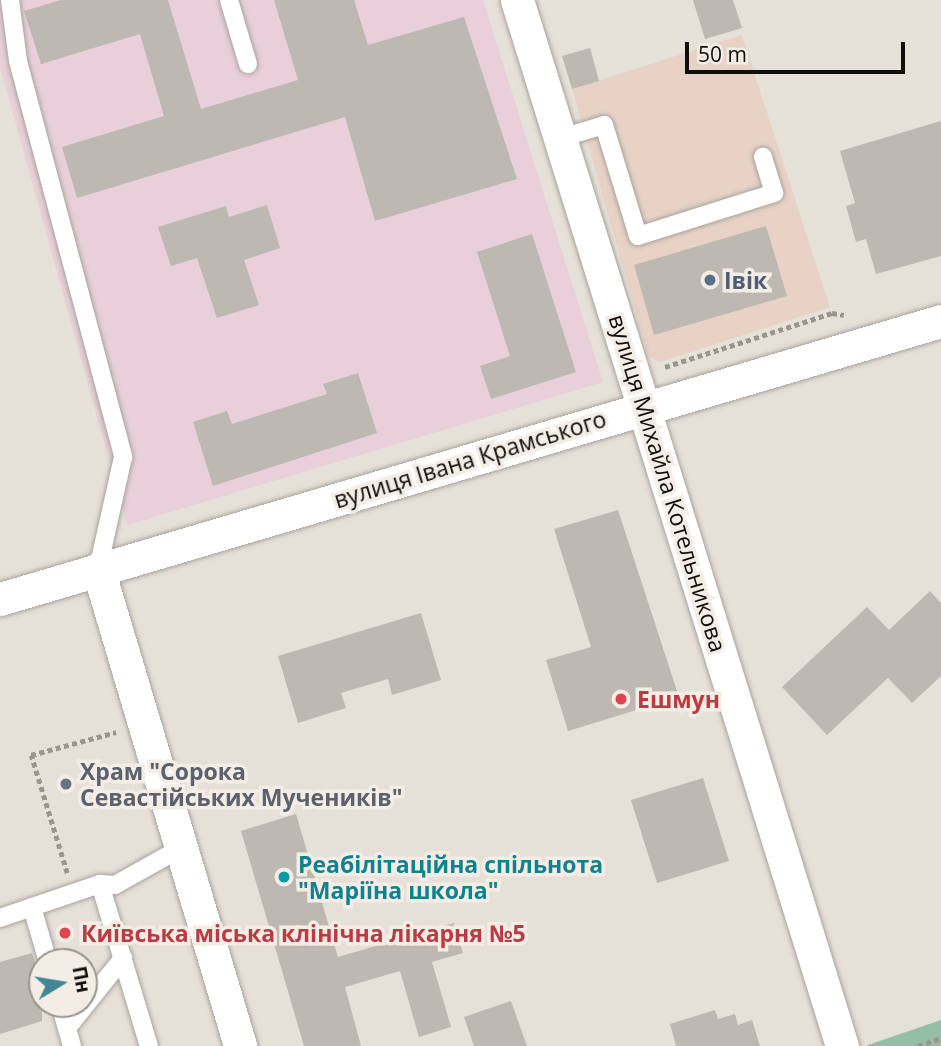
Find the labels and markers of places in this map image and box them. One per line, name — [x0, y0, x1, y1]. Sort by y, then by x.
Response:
place label: Івік — [724, 266, 767, 294]
marker: Івік — [702, 272, 718, 288]
place label: Ешмун — [637, 685, 720, 713]
marker: Ешмун — [611, 689, 631, 709]
place label: Храм "Сорока Севастійських Мучеників" — [80, 757, 403, 811]
marker: Храм "Сорока Севастійських Мучеників" — [58, 776, 74, 792]
place label: Реабілітаційна спільнота "Маріїна школа" — [298, 850, 603, 904]
marker: Реабілітаційна спільнота "Маріїна школа" — [276, 869, 292, 885]
place label: Київська міська клінічна лікарня №5 — [81, 919, 526, 947]
marker: Київська міська клінічна лікарня №5 — [55, 923, 75, 943]

